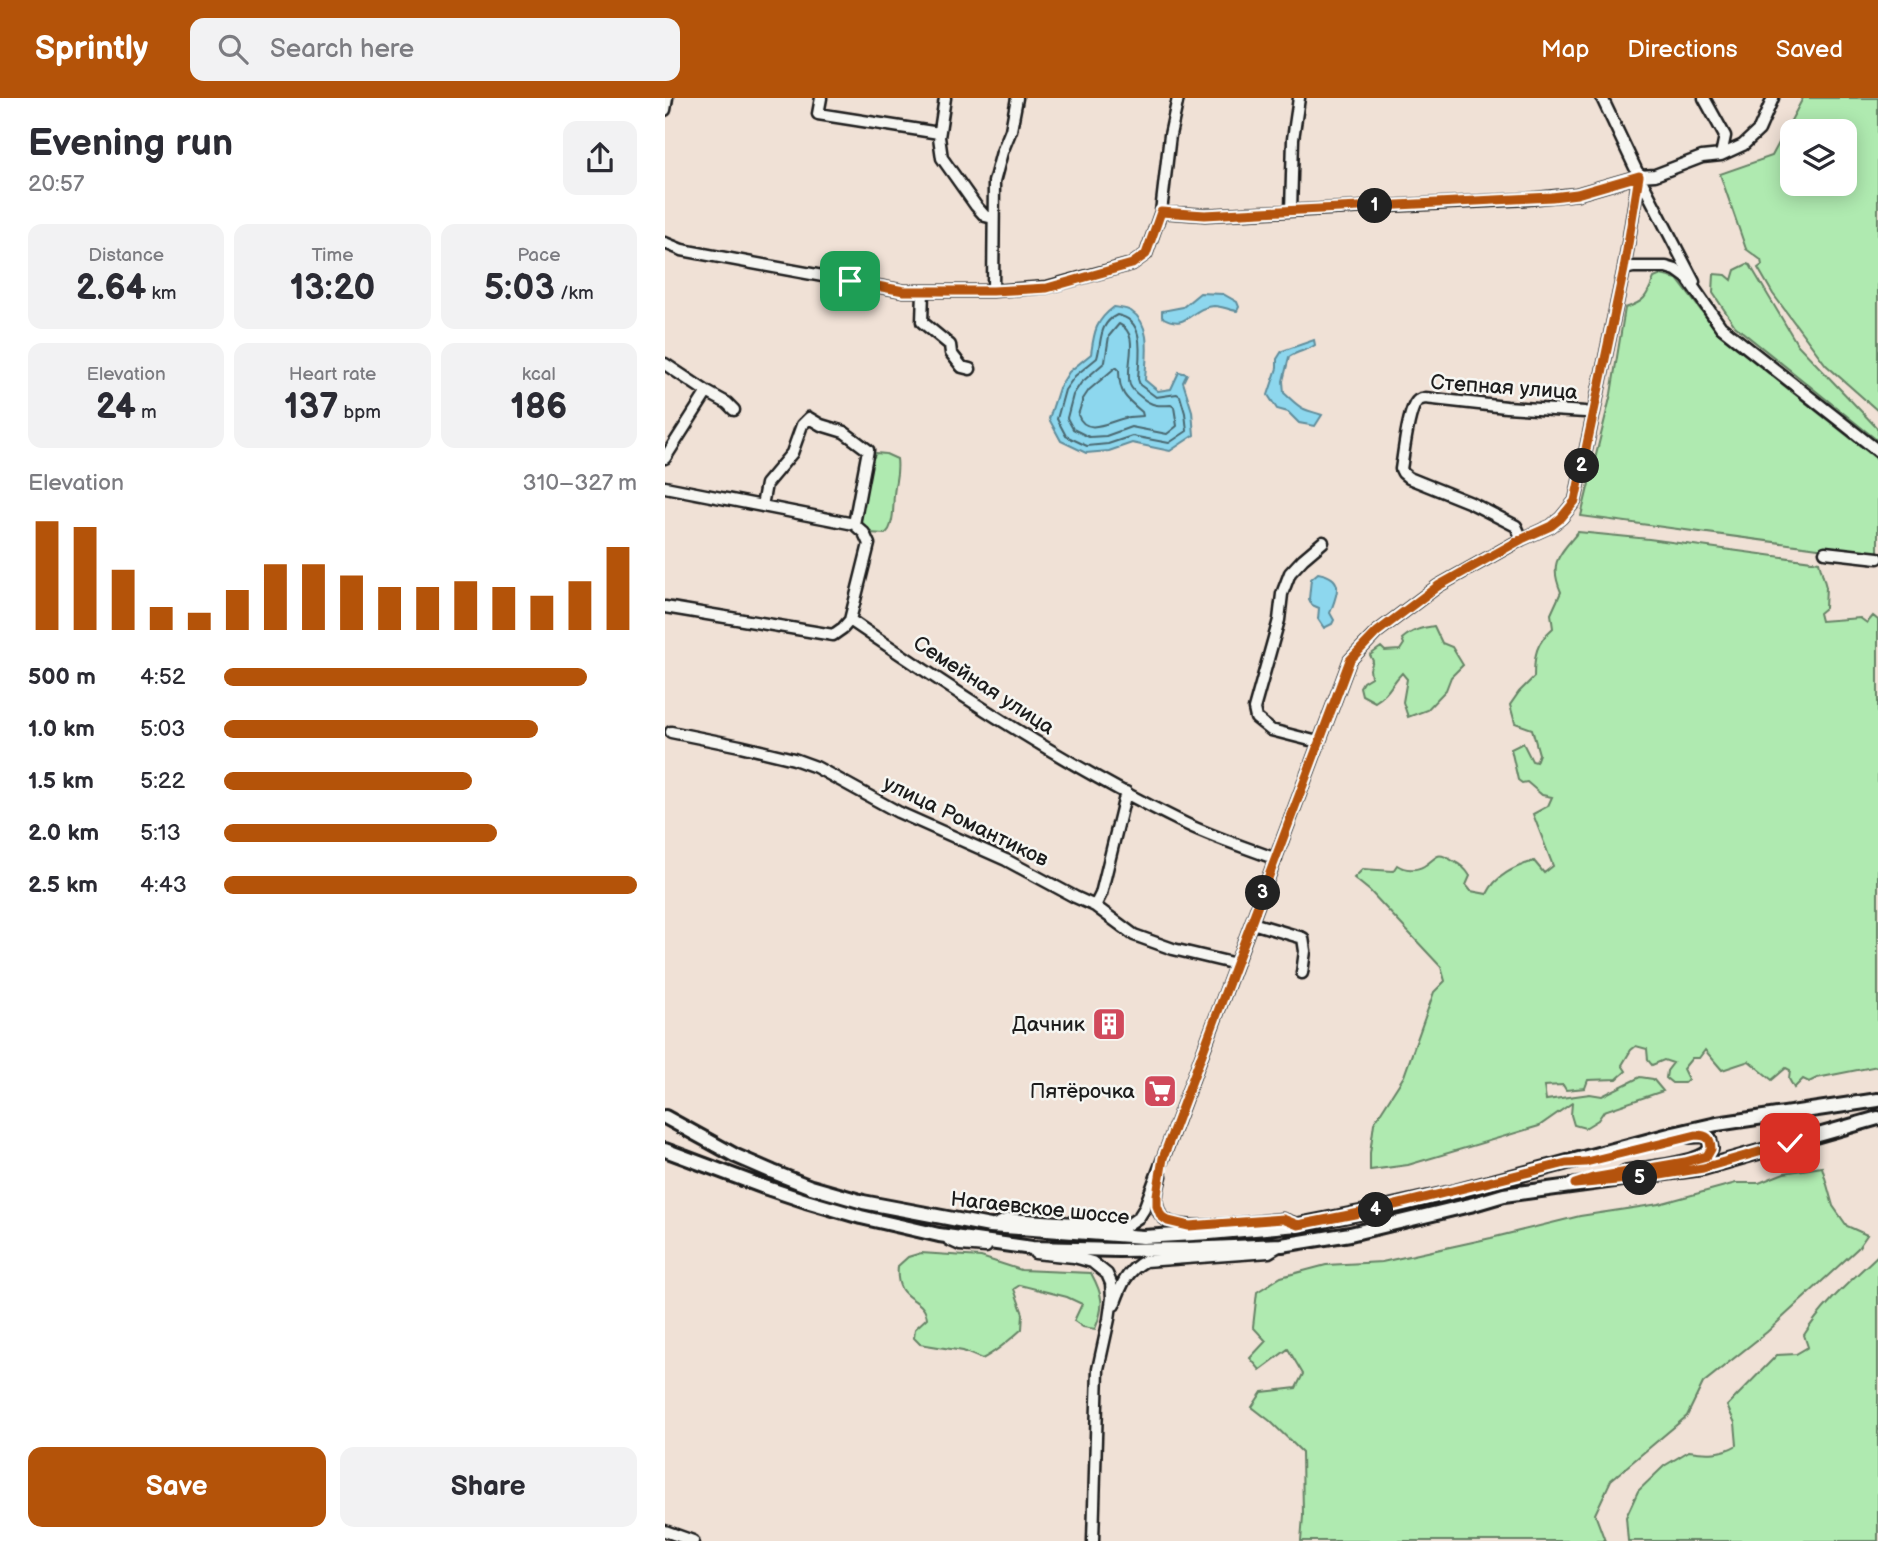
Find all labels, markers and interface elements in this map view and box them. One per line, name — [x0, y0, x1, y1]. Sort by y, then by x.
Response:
search box — [190, 18, 680, 81]
text: Sprintly — [35, 29, 148, 69]
icon: search — [214, 30, 252, 68]
text: Search here — [270, 34, 414, 65]
text: Map — [1541, 35, 1589, 64]
text: Directions — [1627, 35, 1738, 64]
text: Saved — [1776, 35, 1843, 64]
map controls — [1780, 119, 1857, 196]
button: layers — [1780, 119, 1857, 196]
text: Evening run — [28, 121, 233, 166]
button: share — [563, 121, 637, 195]
text: 20:57 — [28, 170, 84, 198]
pin: 1 — [1357, 188, 1393, 224]
text: 1 — [1371, 194, 1379, 217]
text: Distance — [88, 244, 164, 267]
text: Time — [311, 244, 354, 267]
text: Pace — [517, 244, 560, 267]
pin — [820, 251, 880, 311]
icon: arrive — [831, 262, 869, 300]
text: 2.64 — [76, 267, 146, 310]
text: 13:20 — [290, 267, 375, 310]
text: 5:03 — [484, 267, 555, 310]
text: km — [146, 282, 176, 305]
text: /km — [555, 282, 594, 305]
text: Elevation — [87, 363, 166, 386]
text: Heart rate — [289, 363, 376, 386]
text: kcal — [522, 363, 556, 386]
street label: Степная улица — [1429, 370, 1579, 405]
text: 24 — [96, 386, 136, 429]
text: 137 — [284, 386, 338, 429]
text: 186 — [510, 386, 567, 429]
text: m — [136, 401, 157, 424]
text: bpm — [338, 401, 381, 424]
pin: 2 — [1565, 448, 1599, 484]
text: 2 — [1576, 454, 1587, 477]
text: Elevation — [28, 469, 124, 497]
text: 310–327 m — [522, 469, 637, 497]
street label: Семейная улица — [908, 631, 1059, 741]
text: 500 m — [28, 663, 96, 691]
text: 4:52 — [140, 663, 185, 691]
text: 1.0 km — [28, 715, 95, 743]
text: 5:03 — [140, 715, 186, 743]
text: 1.5 km — [28, 767, 94, 795]
text: 5:22 — [140, 767, 185, 795]
street label: улица Романтиков — [879, 771, 1052, 872]
text: 2.0 km — [28, 819, 99, 847]
text: 5:13 — [140, 819, 181, 847]
text: 2.5 km — [28, 871, 98, 899]
text: 4:43 — [140, 871, 187, 899]
pin: 3 — [1245, 876, 1281, 910]
text: 3 — [1257, 881, 1268, 904]
building icon: Дачник — [1090, 1005, 1128, 1043]
place label: Дачник — [1012, 1012, 1085, 1037]
supermarket icon: Пятёрочка — [1141, 1072, 1179, 1110]
place label: Пятёрочка — [1030, 1079, 1136, 1104]
pin — [1760, 1113, 1820, 1173]
icon: check — [1771, 1124, 1809, 1162]
pin: 5 — [1623, 1160, 1657, 1196]
text: 5 — [1634, 1166, 1645, 1189]
street label: Нагаевское шоссе — [949, 1187, 1131, 1230]
pin: 4 — [1359, 1192, 1393, 1228]
text: 4 — [1370, 1198, 1381, 1221]
button: Save — [28, 1447, 326, 1527]
button: Share — [340, 1447, 637, 1527]

